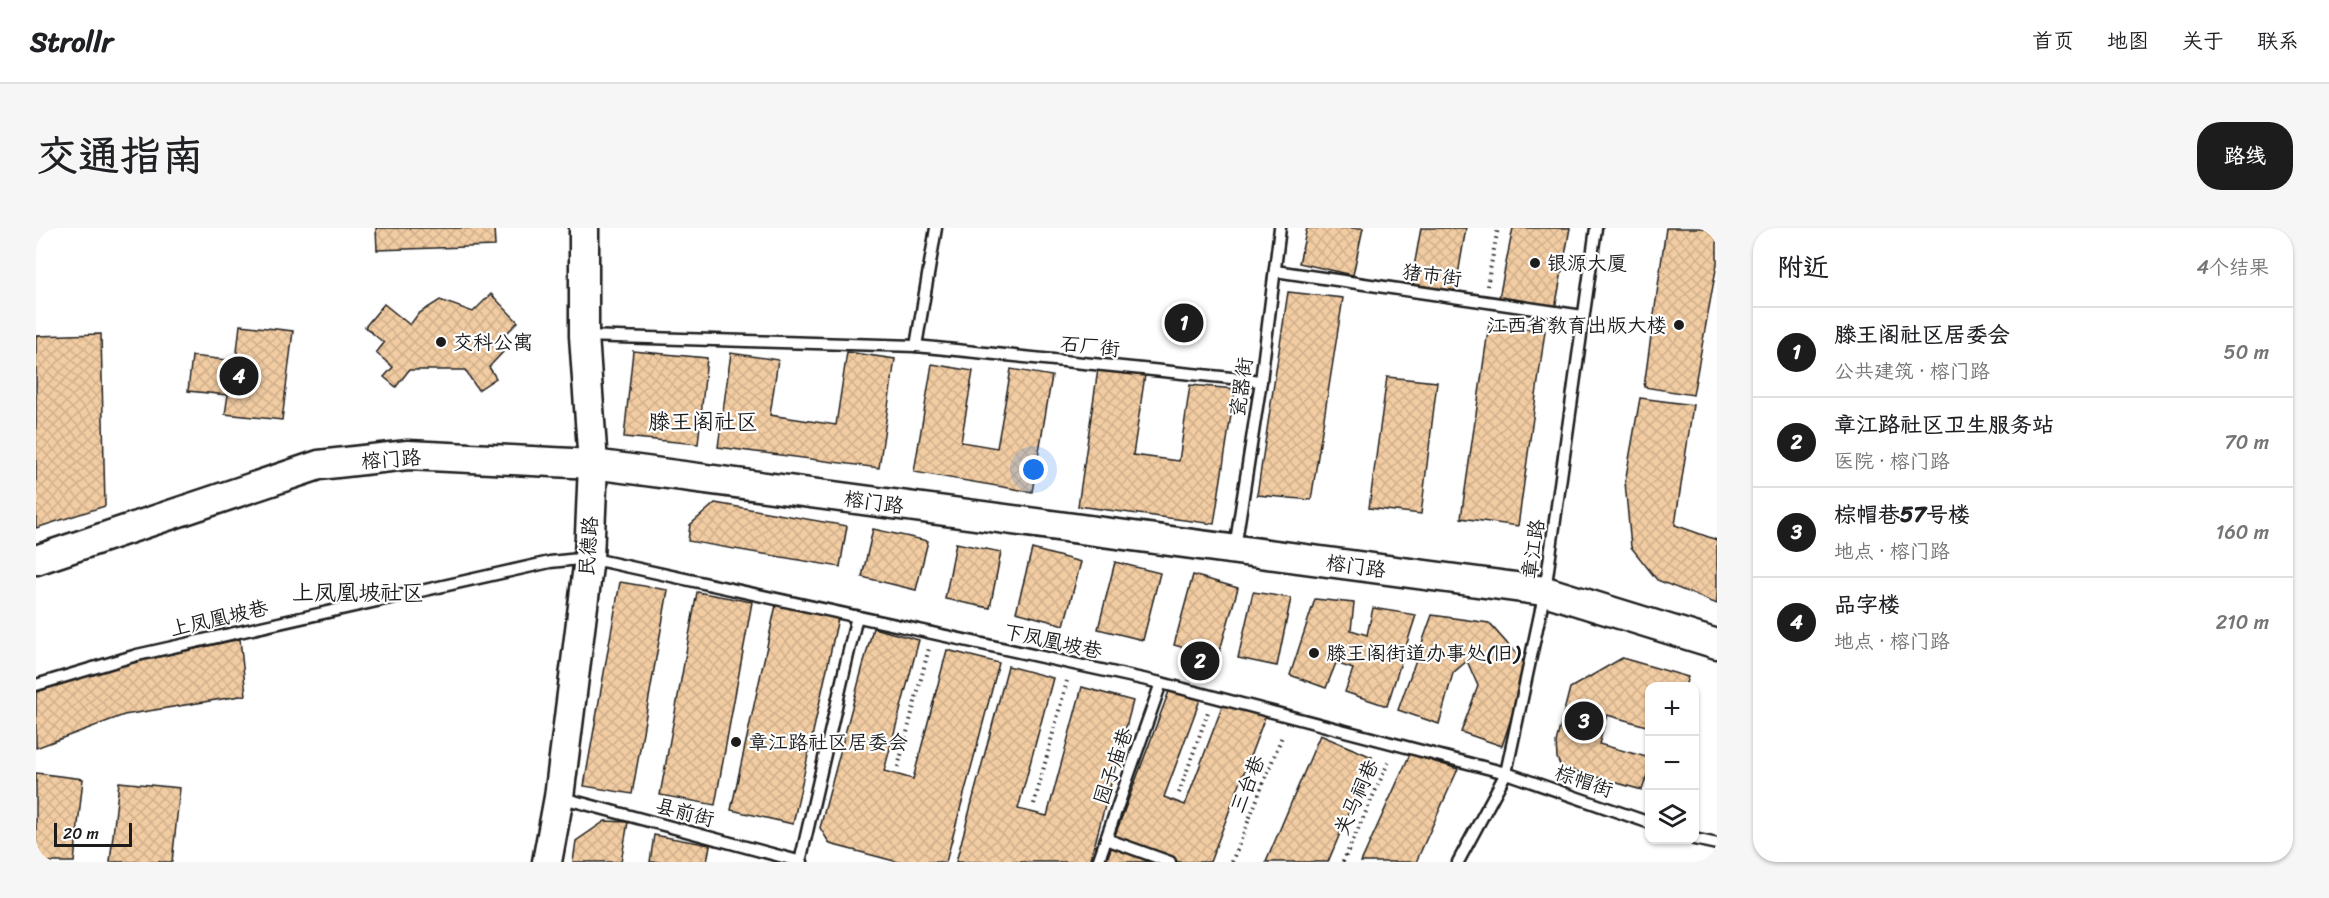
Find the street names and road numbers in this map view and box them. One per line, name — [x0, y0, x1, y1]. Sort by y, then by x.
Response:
street label: 猪市街 — [1400, 254, 1464, 297]
street label: 石厂街 — [1058, 326, 1122, 367]
street label: 瓷器街 — [1220, 355, 1263, 419]
street label: 榕门路 — [360, 440, 423, 479]
street label: 榕门路 — [842, 481, 907, 524]
street label: 民德路 — [569, 514, 608, 577]
street label: 章江路 — [1512, 516, 1555, 581]
street label: 榕门路 — [1324, 545, 1389, 588]
street label: 上凤凰坡巷 — [166, 590, 273, 647]
street label: 下凤凰坡巷 — [1000, 614, 1106, 669]
street label: 园子庙巷 — [1084, 722, 1143, 810]
street label: 三台巷 — [1220, 749, 1275, 819]
street label: 关马祠巷 — [1324, 753, 1389, 841]
street label: 棕帽街 — [1550, 755, 1618, 808]
street label: 县前街 — [651, 788, 718, 837]

